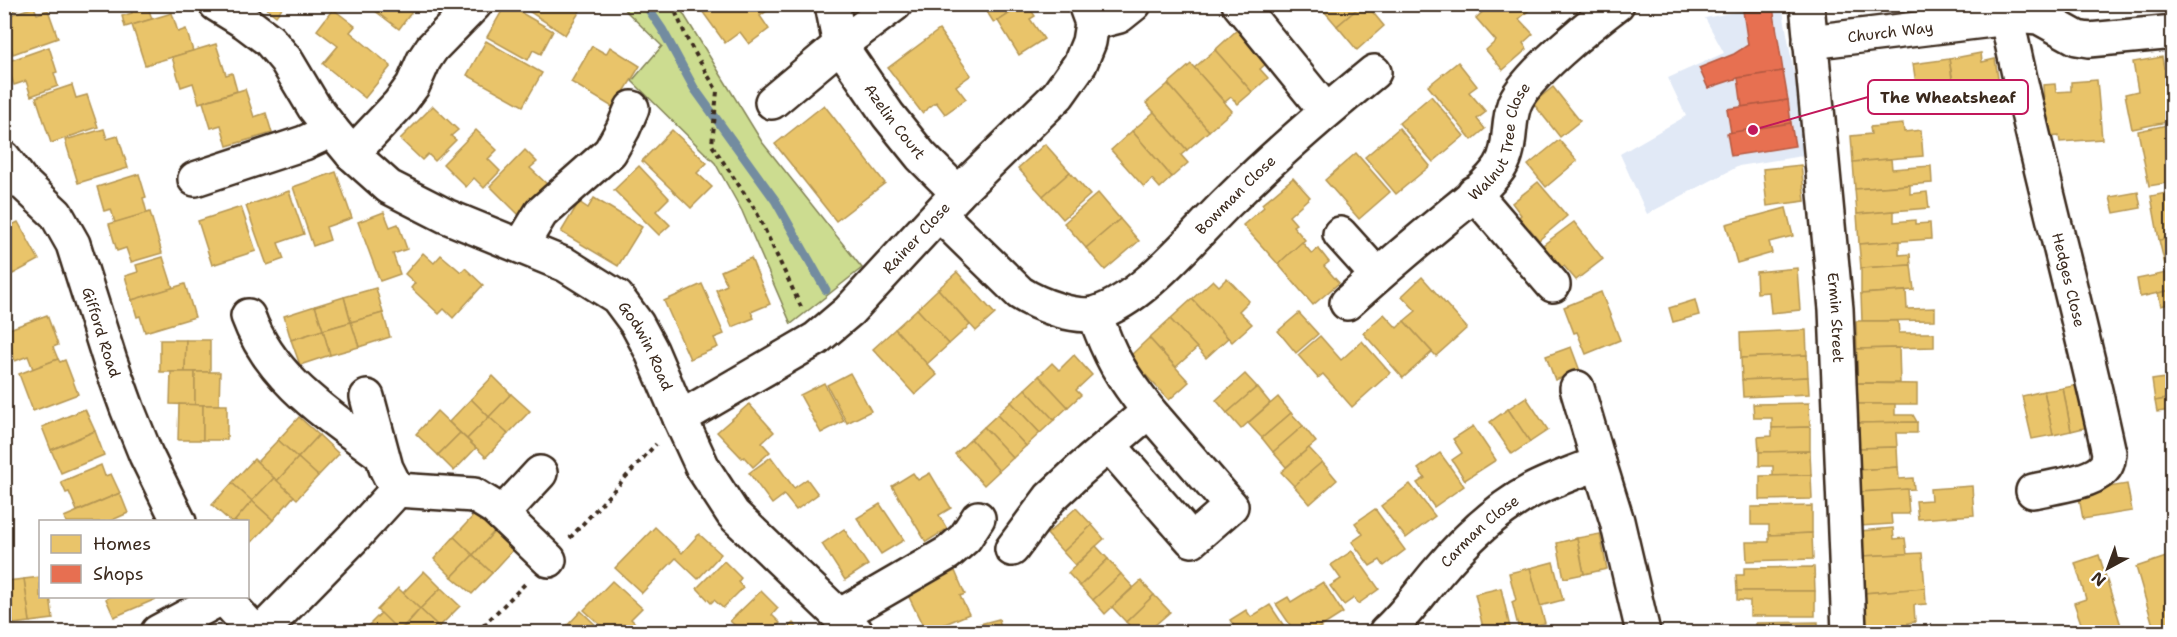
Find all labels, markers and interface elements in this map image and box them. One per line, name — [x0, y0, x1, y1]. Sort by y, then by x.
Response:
street label: Church Way — [1846, 17, 1934, 47]
street label: Walnut Tree Close — [1464, 78, 1535, 205]
street label: Azelin Court — [860, 80, 930, 164]
callout: The Wheatsheaf — [1868, 80, 2028, 114]
text: The Wheatsheaf — [1880, 87, 2016, 108]
street label: Bowman Close — [1191, 151, 1280, 239]
street label: Rainer Close — [878, 198, 955, 278]
street label: Hedges Close — [2047, 231, 2090, 329]
street label: Ermin Street — [1823, 271, 1848, 363]
street label: Gifford Road — [77, 285, 125, 381]
street label: Godwin Road — [614, 297, 677, 394]
street label: Carman Close — [1436, 491, 1523, 572]
legend — [39, 520, 249, 598]
text: Homes — [93, 532, 151, 556]
north arrow — [2078, 538, 2138, 598]
text: Shops — [93, 562, 144, 586]
text: N — [2087, 567, 2110, 591]

